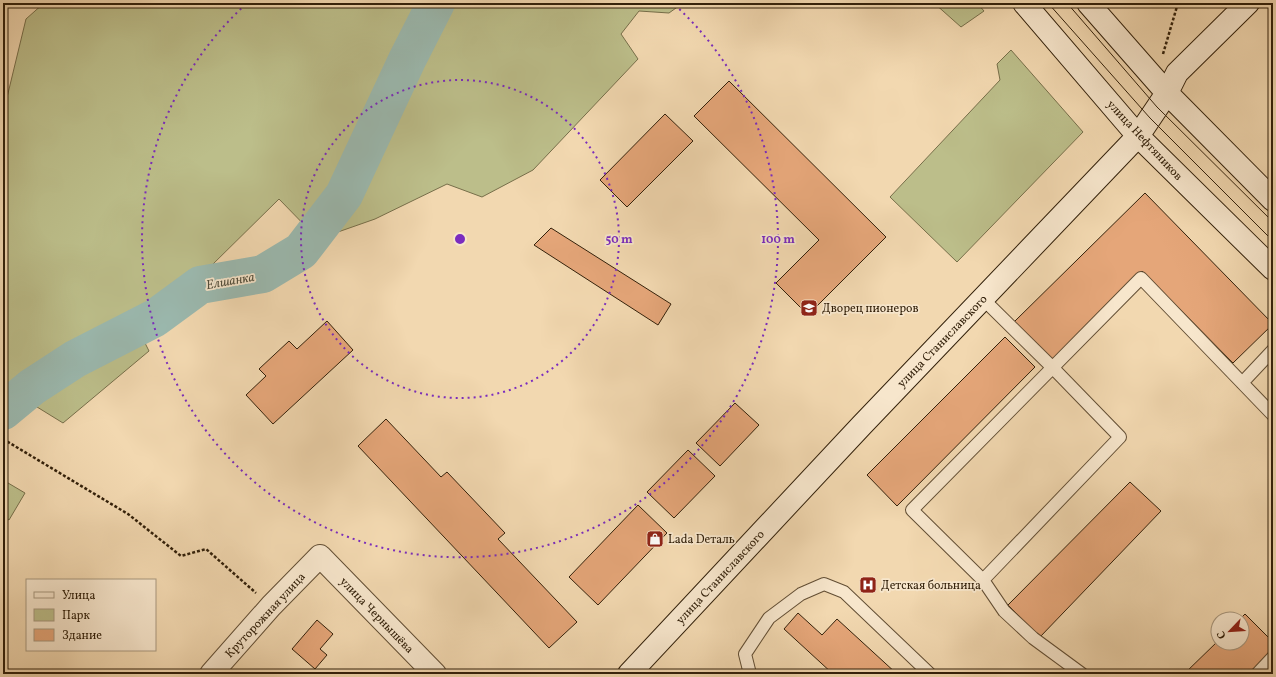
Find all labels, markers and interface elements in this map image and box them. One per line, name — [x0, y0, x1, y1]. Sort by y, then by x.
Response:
street label: улица Нефтяников — [1103, 97, 1186, 184]
centre of rings — [453, 232, 467, 246]
text: 50 m — [605, 232, 633, 248]
text: 100 m — [761, 232, 795, 248]
water label: Елшанка — [205, 269, 256, 295]
street label: улица Станиславского — [894, 292, 991, 392]
school or university icon: Дворец пионеров — [799, 298, 819, 318]
place label: Дворец пионеров — [822, 301, 919, 317]
street label: улица Станиславского — [673, 527, 769, 628]
shop icon: Lada Dеталь — [645, 529, 665, 549]
place label: Lada Dеталь — [668, 532, 735, 548]
street label: Круторожная улица — [222, 569, 310, 662]
street label: улица Чернышёва — [336, 574, 417, 657]
hospital icon: Детская больница — [858, 575, 878, 595]
place label: Детская больница — [881, 578, 981, 594]
legend — [26, 579, 156, 651]
text: Улица — [62, 588, 95, 604]
text: Парк — [62, 608, 90, 624]
north arrow — [1210, 611, 1250, 651]
text: Здание — [62, 628, 102, 644]
text: С — [1214, 628, 1231, 641]

